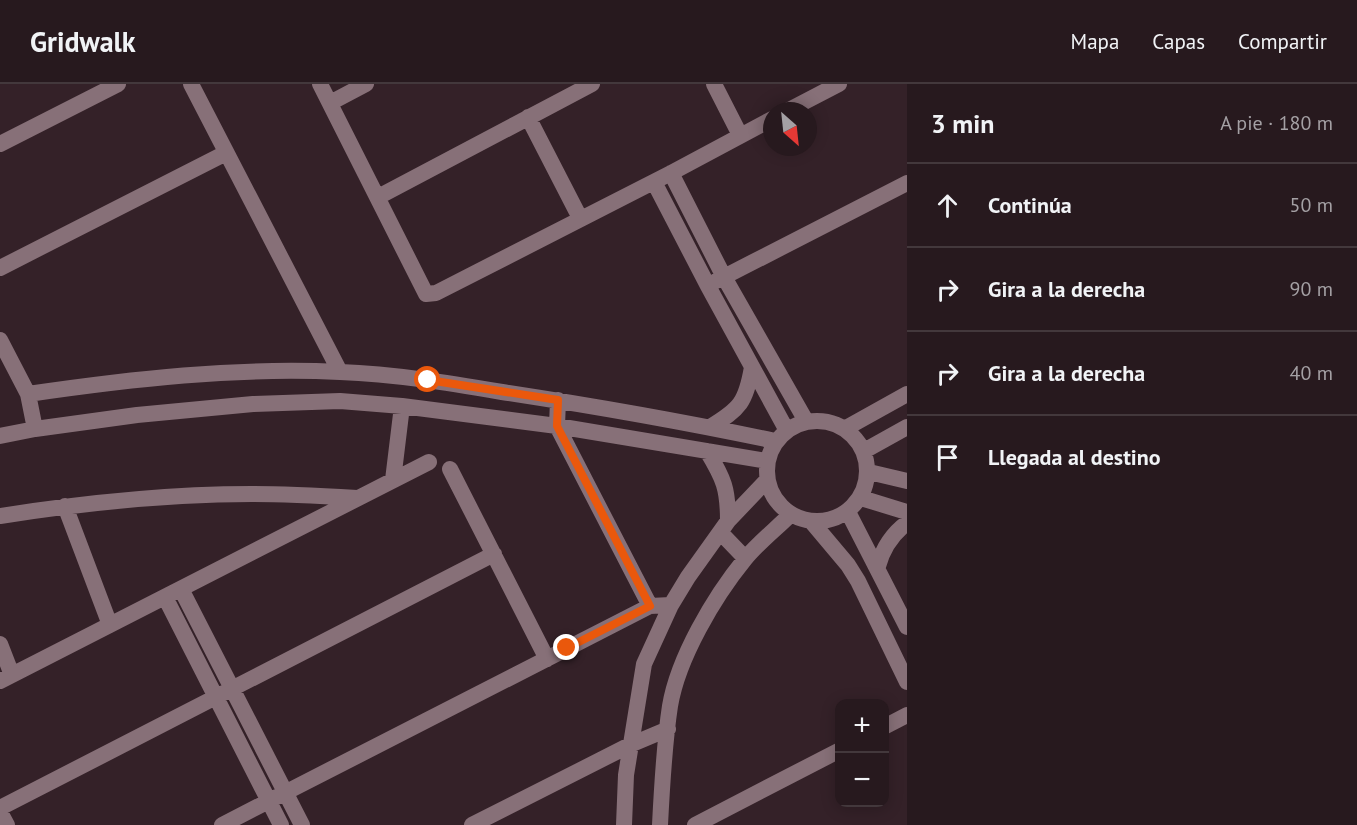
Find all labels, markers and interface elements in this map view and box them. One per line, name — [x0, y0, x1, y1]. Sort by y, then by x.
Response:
text: Gridwalk — [30, 23, 136, 60]
text: Mapa — [1071, 28, 1119, 55]
text: Capas — [1152, 28, 1205, 55]
text: Compartir — [1238, 28, 1327, 55]
north arrow — [763, 102, 817, 156]
text: 3 min — [931, 107, 994, 140]
text: A pie · 180 m — [1220, 110, 1333, 136]
icon: ahead — [931, 189, 964, 222]
text: Continúa — [988, 191, 1072, 219]
text: 50 m — [1290, 192, 1333, 218]
icon: right — [931, 273, 964, 306]
text: Gira a la derecha — [988, 275, 1145, 303]
text: 90 m — [1290, 276, 1333, 302]
icon: right — [931, 357, 964, 390]
text: Gira a la derecha — [988, 359, 1145, 387]
text: 40 m — [1290, 360, 1333, 386]
route start — [414, 366, 440, 392]
icon: arrive — [931, 441, 964, 474]
text: Llegada al destino — [988, 443, 1161, 471]
route end — [553, 634, 579, 660]
map controls — [835, 699, 889, 807]
button: + — [835, 699, 889, 753]
button: − — [835, 753, 889, 807]

